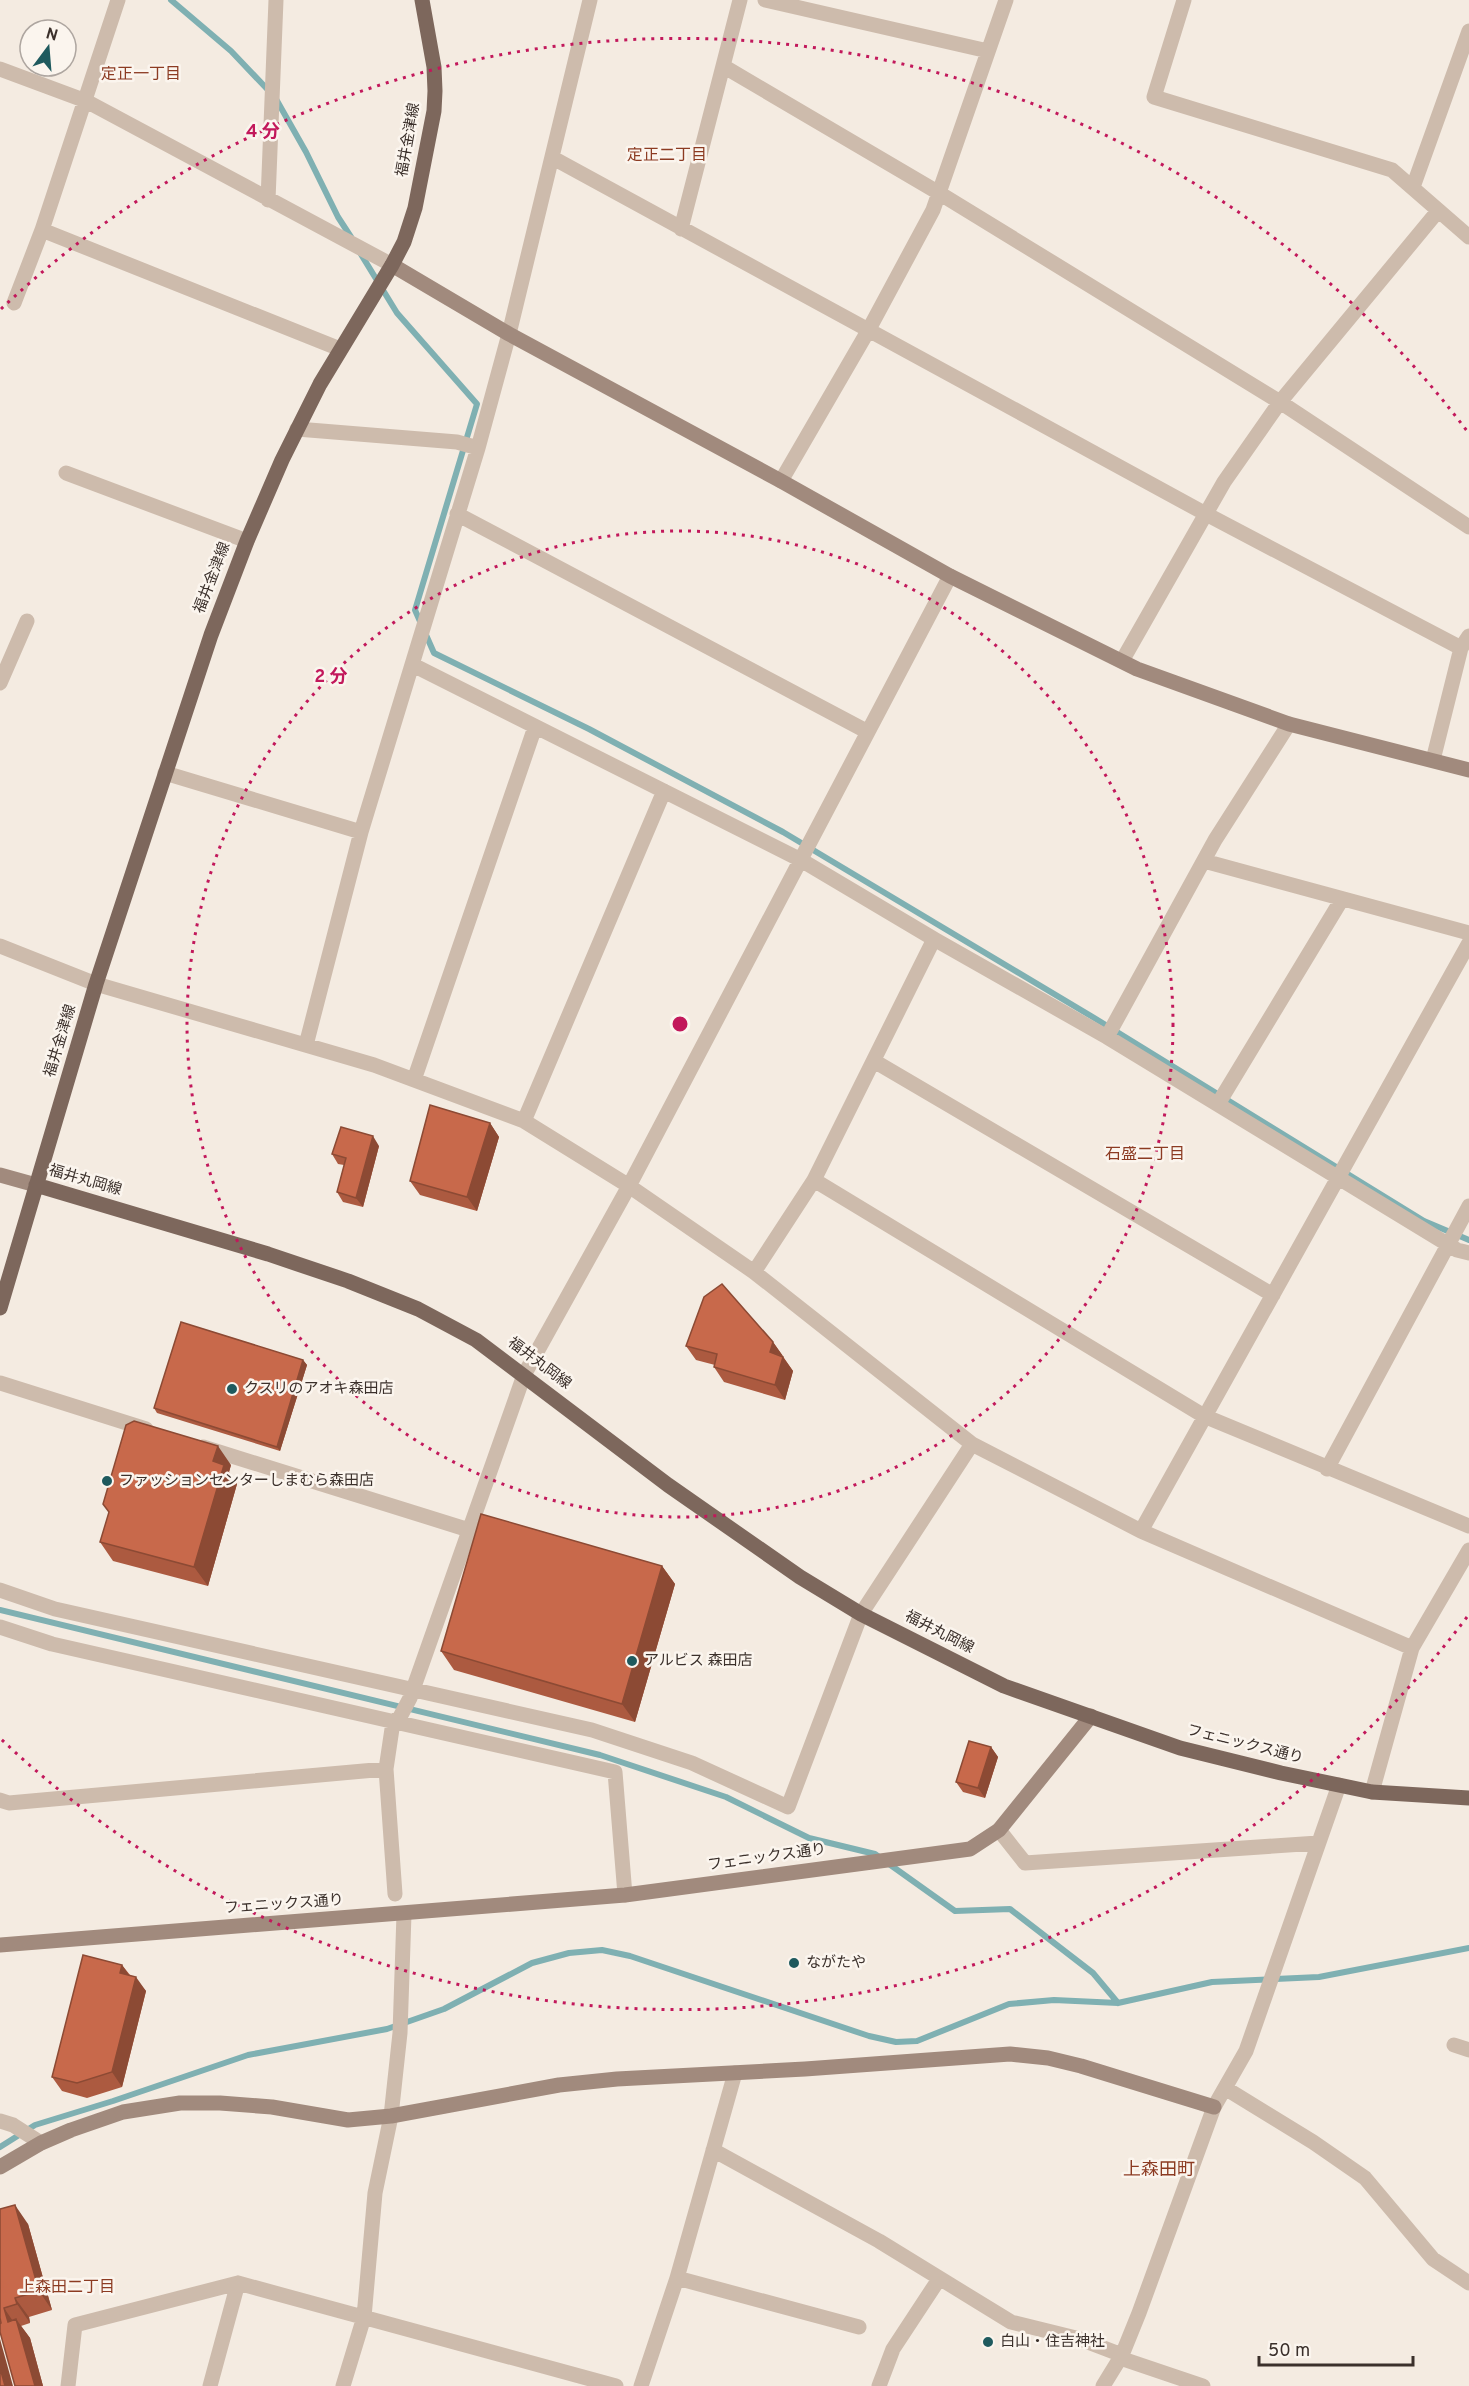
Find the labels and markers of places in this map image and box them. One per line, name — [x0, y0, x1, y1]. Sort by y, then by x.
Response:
centre of rings — [670, 1014, 690, 1034]
place label: クスリのアオキ森田店 — [244, 1380, 394, 1399]
marker: クスリのアオキ森田店 — [225, 1382, 239, 1396]
place label: ファッションセンターしまむら森田店 — [119, 1472, 374, 1491]
marker: ファッションセンターしまむら森田店 — [100, 1474, 114, 1488]
place label: アルビス 森田店 — [644, 1652, 752, 1671]
marker: アルビス 森田店 — [625, 1654, 639, 1668]
place label: ながたや — [806, 1954, 866, 1973]
marker: ながたや — [787, 1956, 801, 1970]
place label: 白山・住吉神社 — [1000, 2333, 1105, 2352]
marker: 白山・住吉神社 — [981, 2335, 995, 2349]

